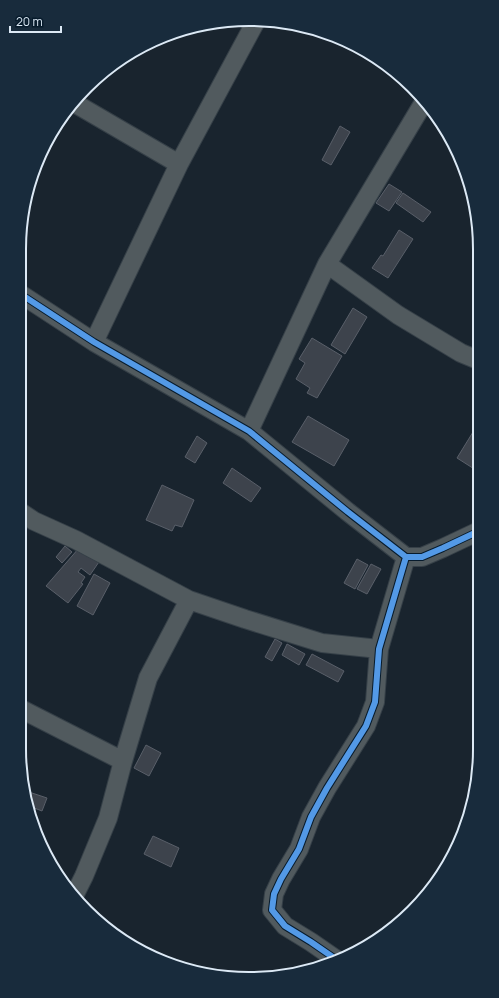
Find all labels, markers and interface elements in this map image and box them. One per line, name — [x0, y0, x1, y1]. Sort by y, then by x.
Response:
scale bar — [10, 8, 61, 34]
text: 20 m — [16, 13, 43, 30]

